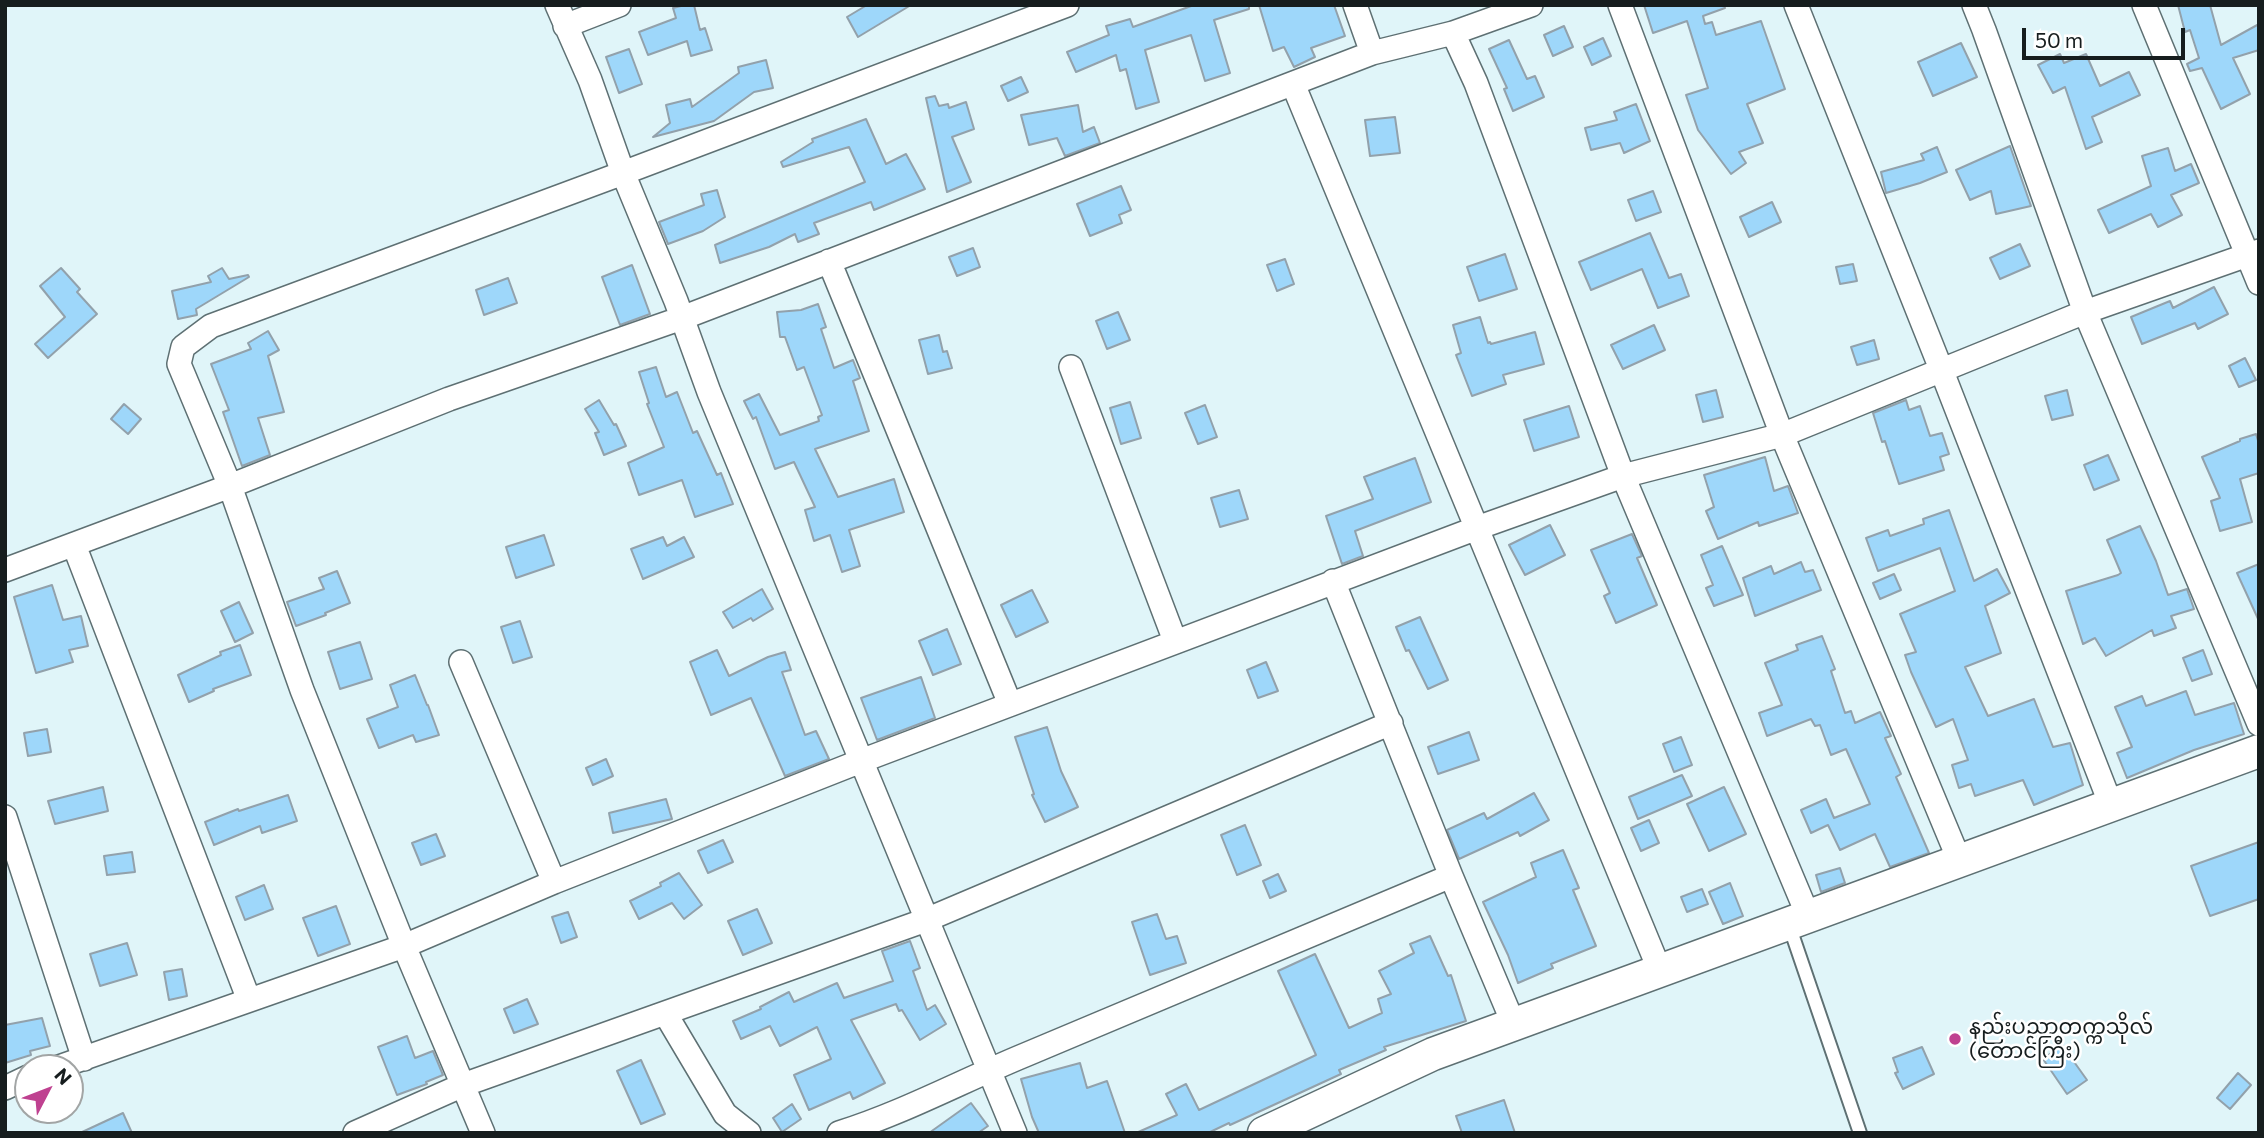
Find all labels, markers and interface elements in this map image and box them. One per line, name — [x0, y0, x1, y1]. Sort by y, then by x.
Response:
scale bar — [2026, 14, 2189, 58]
text: 50 m — [2035, 27, 2083, 52]
place label: နည်းပညာတက္ကသိုလ် (တောင်ကြီး) — [1969, 1014, 2153, 1064]
marker: နည်းပညာတက္ကသိုလ် (တောင်ကြီး) — [1947, 1031, 1963, 1047]
north arrow — [14, 1054, 84, 1124]
text: N — [50, 1063, 77, 1089]

